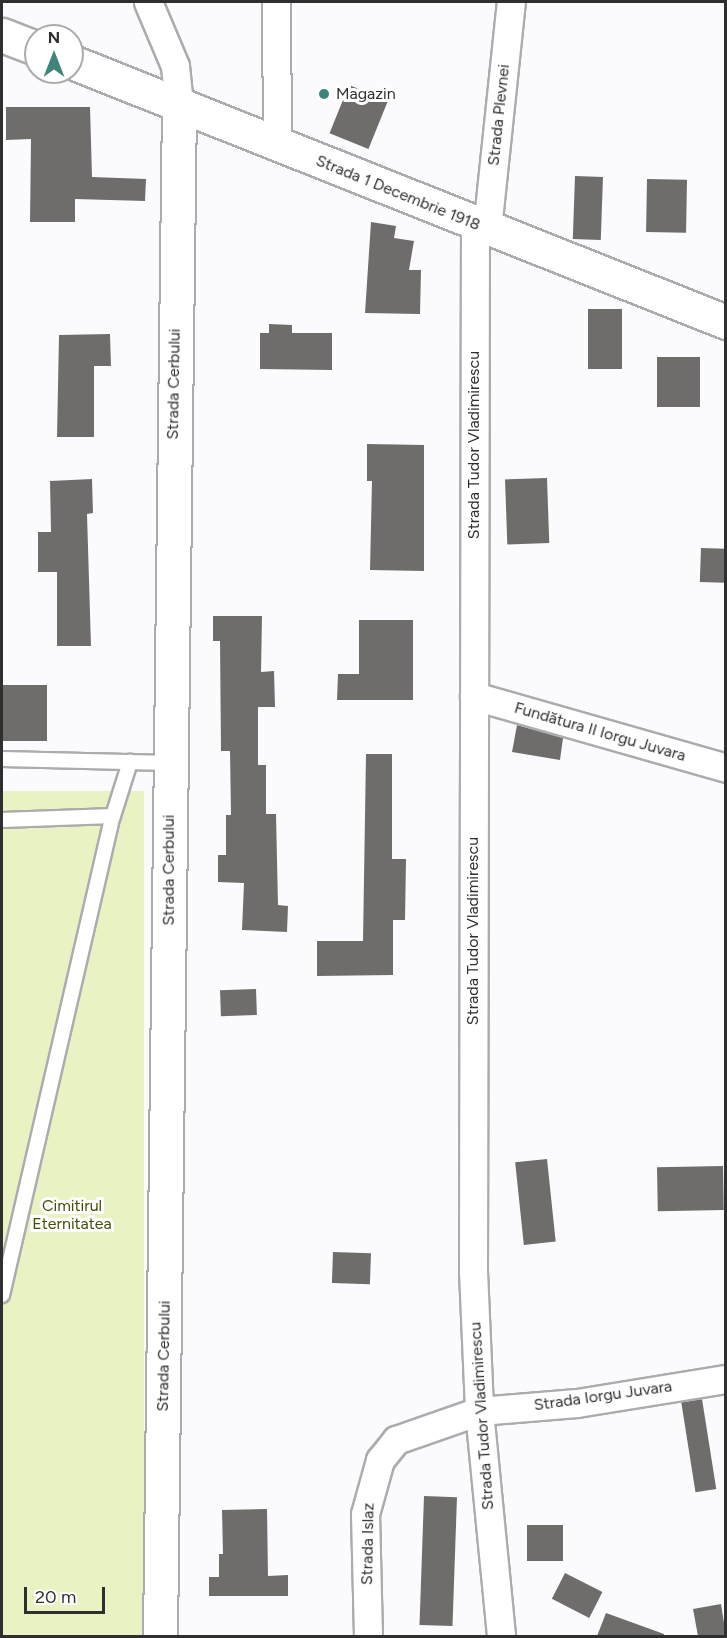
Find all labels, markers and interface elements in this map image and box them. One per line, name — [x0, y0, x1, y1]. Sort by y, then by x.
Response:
north arrow — [24, 24, 84, 84]
text: N — [48, 28, 60, 47]
street label: Strada Plevnei — [484, 63, 514, 167]
place label: Magazin — [336, 84, 396, 104]
marker: Magazin — [317, 87, 331, 101]
street label: Strada 1 Decembrie 1918 — [313, 151, 483, 235]
street label: Strada Cerbului — [163, 328, 185, 440]
street label: Strada Tudor Vladimirescu — [464, 351, 484, 539]
street label: Fundătura II Iorgu Juvara — [512, 698, 688, 766]
street label: Strada Cerbului — [159, 814, 179, 926]
street label: Strada Tudor Vladimirescu — [463, 837, 483, 1025]
park label: Cimitirul Eternitatea — [32, 1196, 112, 1234]
street label: Strada Cerbului — [153, 1300, 175, 1412]
street label: Strada Tudor Vladimirescu — [466, 1321, 498, 1511]
street label: Strada Iorgu Juvara — [533, 1377, 673, 1415]
street label: Strada Islaz — [358, 1503, 378, 1585]
scale bar — [27, 1575, 108, 1613]
text: 20 m — [35, 1586, 76, 1608]

